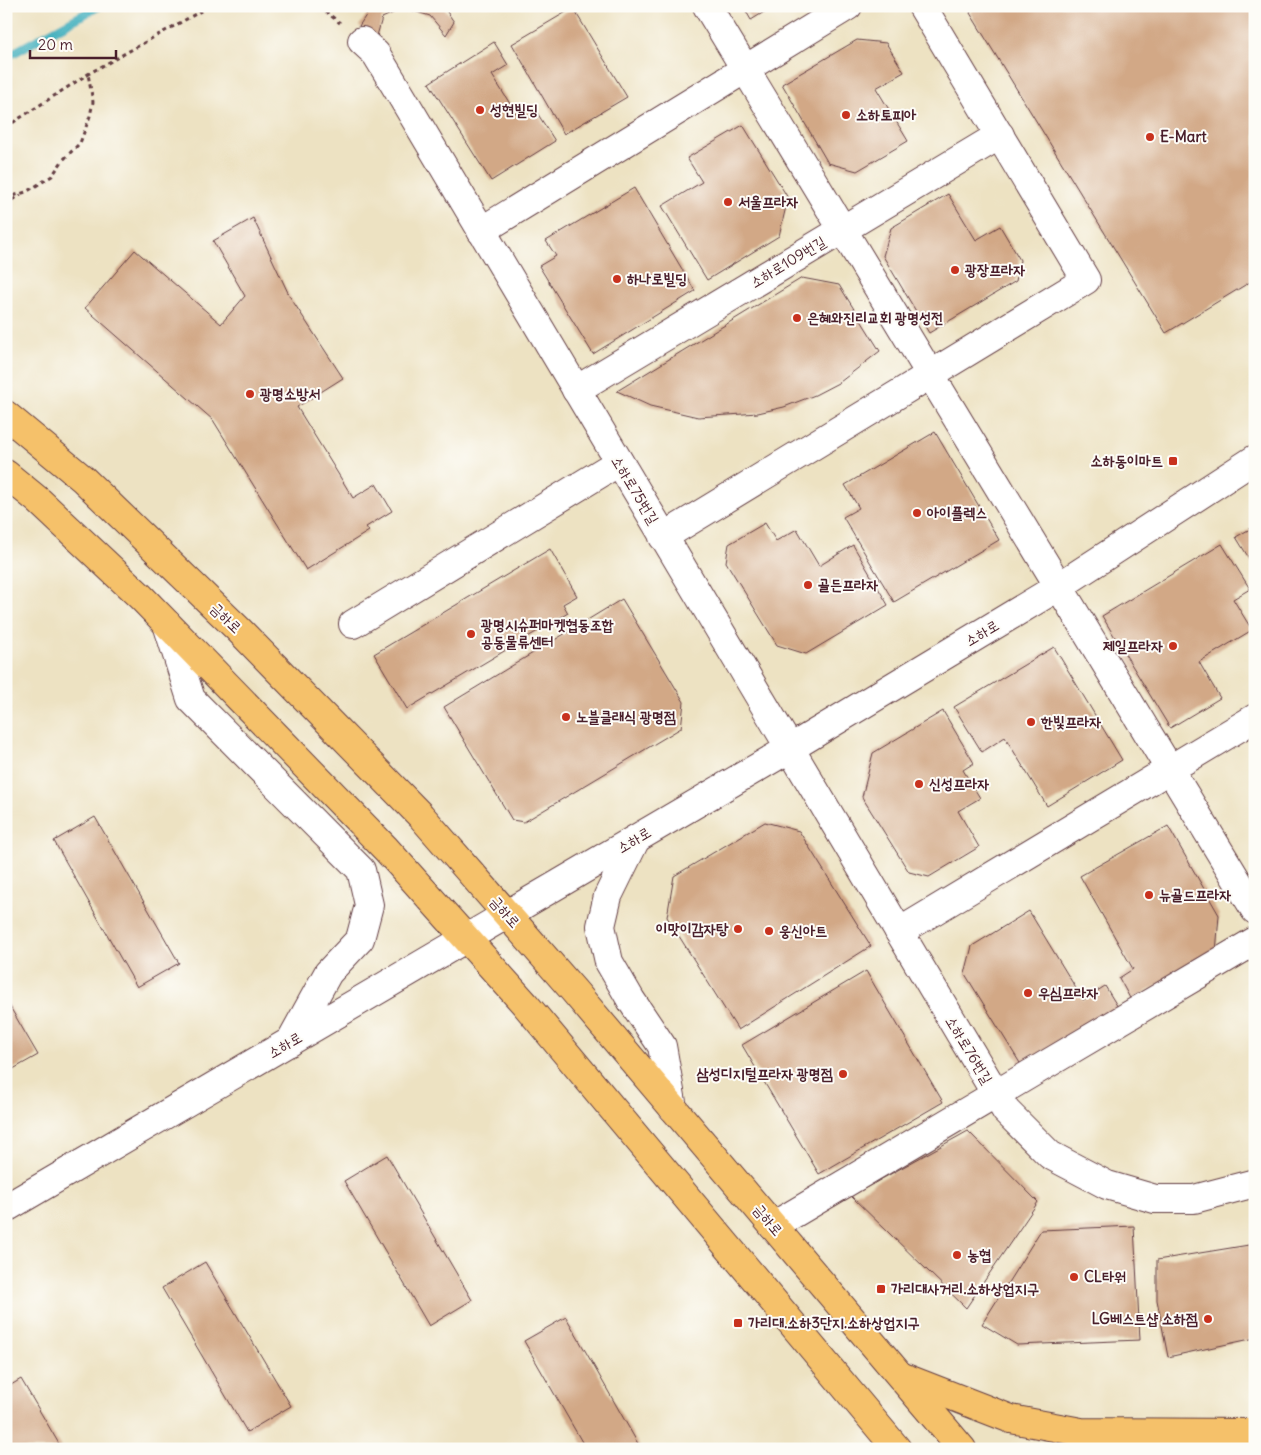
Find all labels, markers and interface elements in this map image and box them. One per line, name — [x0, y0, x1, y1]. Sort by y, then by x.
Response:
scale bar — [30, 28, 116, 60]
text: 20 m — [38, 35, 73, 54]
place label: 성현빌딩 — [490, 100, 538, 119]
marker: 성현빌딩 — [474, 104, 486, 116]
place label: 소하토피아 — [856, 105, 917, 124]
marker: 소하토피아 — [840, 109, 852, 121]
place label: E-Mart — [1160, 127, 1208, 146]
marker: E-Mart — [1144, 131, 1156, 143]
place label: 서울프라자 — [738, 192, 798, 211]
marker: 서울프라자 — [722, 196, 734, 208]
street label: 소하로109번길 — [747, 232, 829, 292]
place label: 광장프라자 — [964, 260, 1025, 279]
marker: 광장프라자 — [949, 264, 961, 276]
place label: 하나로빌딩 — [627, 269, 687, 288]
marker: 하나로빌딩 — [611, 273, 623, 285]
place label: 은혜와진리교회 광명성전 — [807, 308, 943, 327]
marker: 은혜와진리교회 광명성전 — [791, 312, 803, 324]
place label: 광명소방서 — [259, 384, 320, 403]
marker: 광명소방서 — [244, 388, 256, 400]
place label: 소하동이마트 — [1091, 451, 1163, 470]
street label: 소하로75번길 — [608, 452, 663, 527]
marker: 소하동이마트 — [1167, 455, 1179, 467]
place label: 아이플렉스 — [926, 503, 987, 522]
marker: 아이플렉스 — [911, 507, 923, 519]
place label: 골든프라자 — [818, 575, 878, 594]
marker: 골든프라자 — [802, 579, 814, 591]
street label: 금하로 — [207, 598, 246, 637]
place label: 광명시슈퍼마켓협동조합 공동물류센터 — [480, 615, 614, 651]
street label: 소하로 — [961, 615, 1002, 650]
marker: 광명시슈퍼마켓협동조합 공동물류센터 — [465, 628, 477, 640]
place label: 제일프라자 — [1103, 636, 1163, 655]
marker: 제일프라자 — [1167, 640, 1179, 652]
place label: 노블클래식 광명점 — [576, 707, 676, 726]
marker: 노블클래식 광명점 — [560, 711, 572, 723]
place label: 한빛프라자 — [1040, 712, 1101, 731]
marker: 한빛프라자 — [1025, 716, 1037, 728]
place label: 신성프라자 — [929, 774, 989, 793]
marker: 신성프라자 — [913, 778, 925, 790]
street label: 소하로 — [613, 822, 654, 857]
place label: 뉴골드프라자 — [1159, 885, 1231, 904]
marker: 뉴골드프라자 — [1143, 889, 1155, 901]
street label: 금하로 — [486, 892, 524, 932]
place label: 이맛이감자탕 — [656, 919, 729, 938]
place label: 웅신아트 — [779, 921, 827, 940]
marker: 이맛이감자탕 — [732, 923, 744, 935]
marker: 웅신아트 — [763, 925, 775, 937]
place label: 우심프라자 — [1038, 983, 1098, 1002]
marker: 우심프라자 — [1022, 987, 1034, 999]
street label: 소하로76번길 — [942, 1012, 997, 1087]
street label: 소하로 — [264, 1027, 305, 1062]
place label: 삼성디지털프라자 광명점 — [696, 1064, 833, 1083]
marker: 삼성디지털프라자 광명점 — [837, 1068, 849, 1080]
street label: 금하로 — [749, 1200, 787, 1240]
place label: 농협 — [967, 1245, 991, 1264]
marker: 농협 — [951, 1249, 963, 1261]
place label: CL타워 — [1084, 1267, 1126, 1286]
marker: CL타워 — [1068, 1271, 1080, 1283]
place label: 가리대사거리.소하상업지구 — [891, 1279, 1039, 1298]
marker: 가리대사거리.소하상업지구 — [875, 1283, 887, 1295]
place label: LG베스트샵 소하점 — [1092, 1309, 1198, 1328]
place label: 가리대.소하3단지.소하상업지구 — [748, 1313, 920, 1332]
marker: LG베스트샵 소하점 — [1202, 1313, 1214, 1325]
marker: 가리대.소하3단지.소하상업지구 — [732, 1317, 744, 1329]

